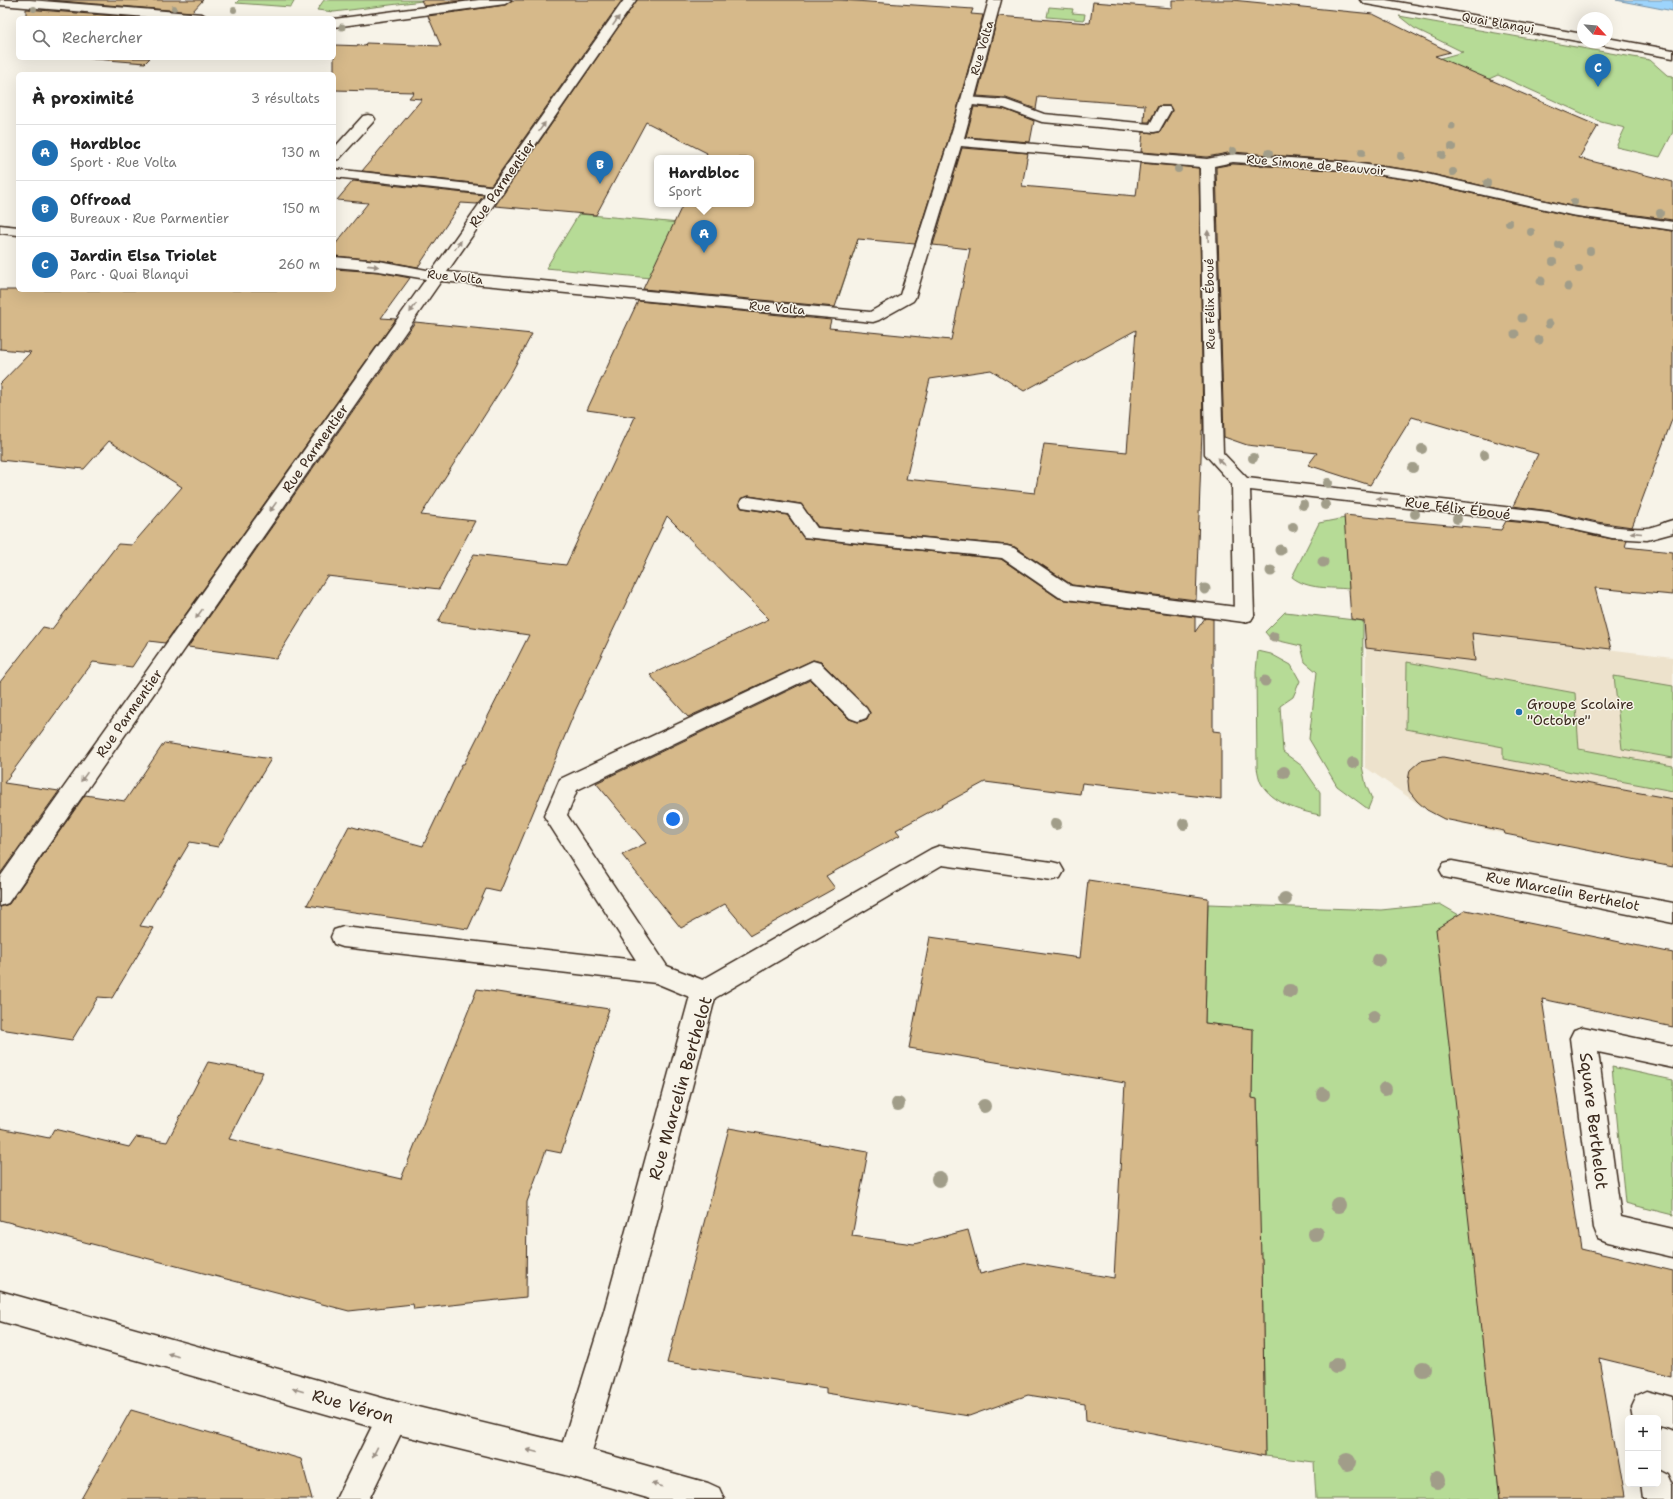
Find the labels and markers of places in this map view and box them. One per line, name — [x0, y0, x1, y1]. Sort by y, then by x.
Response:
pin: C — [1585, 54, 1611, 87]
pin: B — [587, 151, 613, 184]
pin: A — [691, 220, 717, 253]
place label: Groupe Scolaire "Octobre" — [1527, 695, 1634, 729]
marker: Groupe Scolaire "Octobre" — [1514, 707, 1524, 717]

